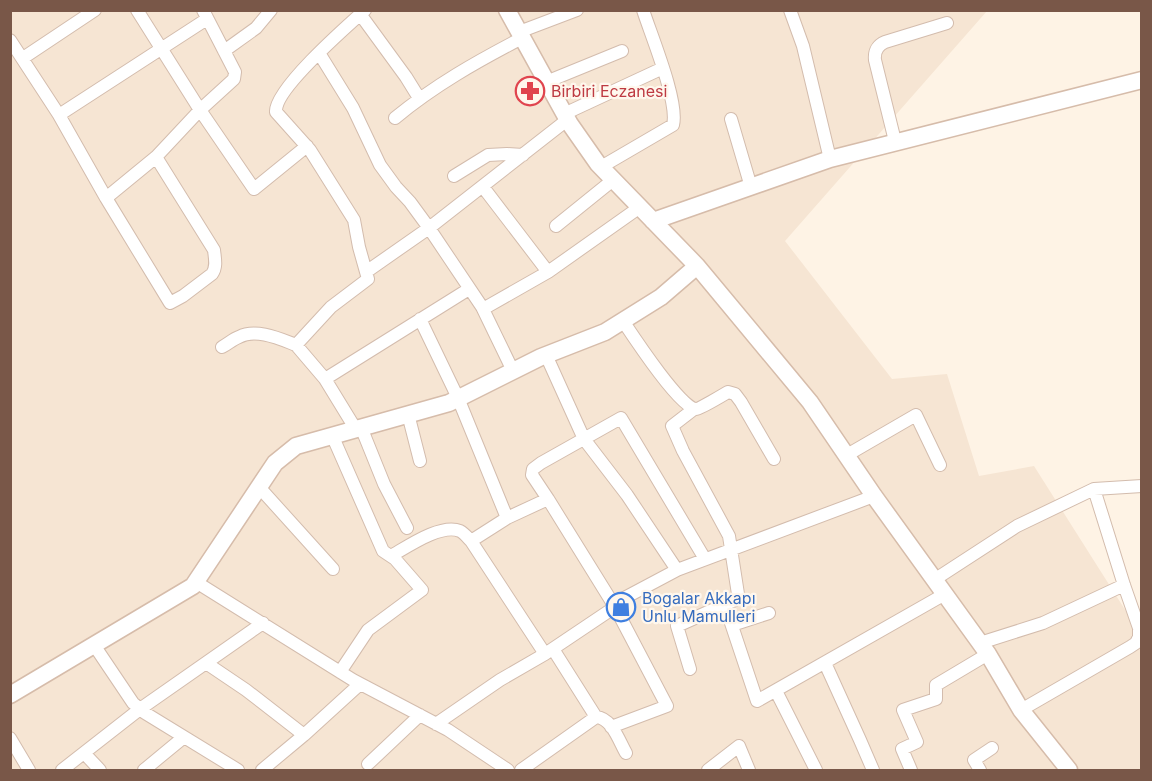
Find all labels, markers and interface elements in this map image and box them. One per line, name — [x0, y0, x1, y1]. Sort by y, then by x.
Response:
pharmacy icon: Birbiri Eczanesi — [514, 75, 546, 107]
place label: Birbiri Eczanesi — [551, 81, 667, 101]
place label: Bogalar Akkapı Unlu Mamulleri — [642, 588, 756, 626]
shop icon: Bogalar Akkapı Unlu Mamulleri — [605, 591, 637, 623]

